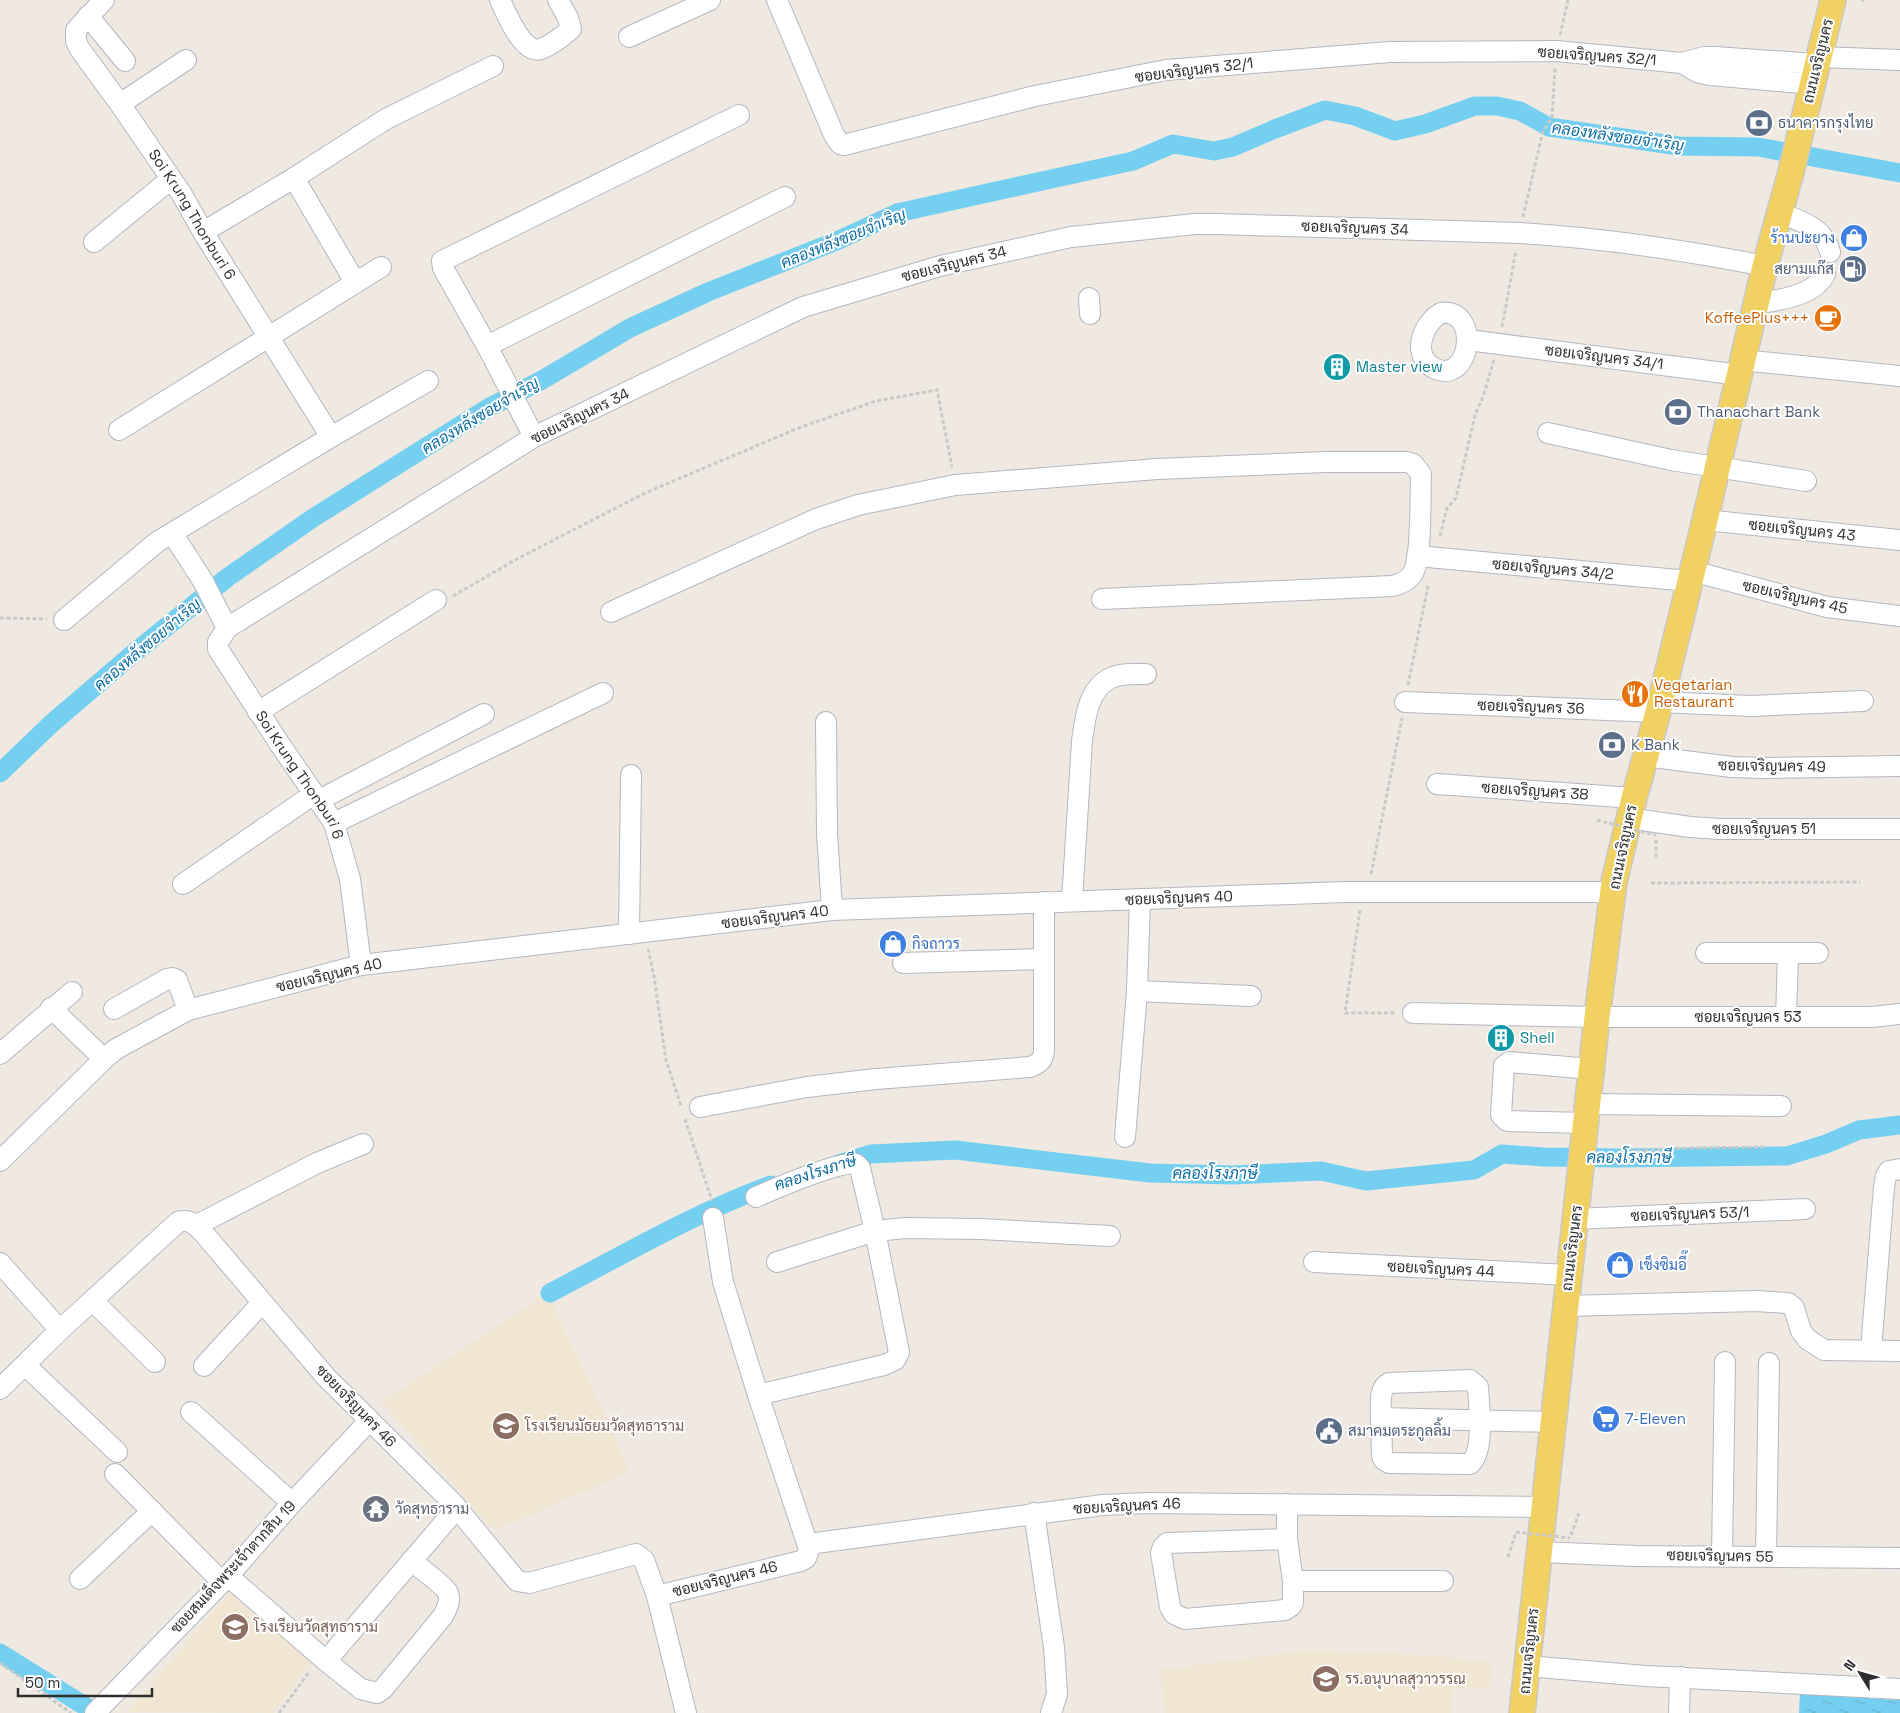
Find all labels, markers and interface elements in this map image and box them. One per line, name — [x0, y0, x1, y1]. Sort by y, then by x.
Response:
street label: ถนนเจริญนคร — [1798, 17, 1837, 105]
street label: ซอยเจริญนคร 32/1 — [1537, 42, 1657, 69]
street label: ซอยเจริญนคร 32/1 — [1134, 53, 1254, 86]
bank icon: ธนาคารกรุงไทย — [1744, 108, 1774, 138]
place label: ธนาคารกรุงไทย — [1778, 113, 1874, 134]
water label: คลองหลังซอยจำเริญ — [1550, 117, 1686, 156]
street label: Soi Krung Thonburi 6 — [145, 145, 240, 283]
water label: คลองหลังซอยจำเริญ — [777, 203, 910, 273]
street label: ซอยเจริญนคร 34 — [1301, 216, 1409, 239]
shop icon: ร้านปะยาง — [1839, 223, 1869, 253]
place label: ร้านปะยาง — [1770, 228, 1835, 247]
street label: ซอยเจริญนคร 34 — [899, 241, 1008, 286]
fuel station icon: สยามแก๊ส — [1838, 254, 1868, 284]
place label: สยามแก๊ส — [1774, 259, 1834, 278]
cafe icon: KoffeePlus+++ — [1813, 303, 1843, 333]
place label: KoffeePlus+++ — [1705, 308, 1809, 327]
street label: ซอยเจริญนคร 34/1 — [1544, 340, 1664, 373]
building icon: Master view — [1322, 352, 1352, 382]
place label: Master view — [1356, 357, 1443, 376]
water label: คลองหลังซอยจำเริญ — [418, 372, 543, 459]
street label: ซอยเจริญนคร 34 — [527, 383, 632, 448]
bank icon: Thanachart Bank — [1663, 397, 1693, 427]
place label: Thanachart Bank — [1697, 402, 1820, 421]
street label: ซอยเจริญนคร 43 — [1748, 514, 1856, 545]
street label: ซอยเจริญนคร 34/2 — [1491, 554, 1615, 583]
street label: ซอยเจริญนคร 45 — [1741, 575, 1850, 618]
water label: คลองหลังซอยจำเริญ — [89, 593, 206, 695]
place label: Vegetarian Restaurant — [1654, 675, 1735, 711]
restaurant icon: Vegetarian Restaurant — [1620, 679, 1650, 709]
street label: ซอยเจริญนคร 36 — [1477, 695, 1585, 718]
street label: Soi Krung Thonburi 6 — [252, 707, 348, 841]
bank icon: K Bank — [1597, 730, 1627, 760]
place label: K Bank — [1631, 735, 1680, 754]
street label: ซอยเจริญนคร 49 — [1718, 755, 1826, 776]
street label: ซอยเจริญนคร 38 — [1481, 777, 1589, 804]
street label: ถนนเจริญนคร — [1604, 803, 1641, 891]
street label: ซอยเจริญนคร 51 — [1712, 819, 1816, 838]
street label: ซอยเจริญนคร 40 — [1125, 886, 1233, 909]
street label: ซอยเจริญนคร 40 — [720, 900, 830, 933]
shop icon: กิจถาวร — [878, 929, 908, 959]
place label: กิจถาวร — [912, 934, 960, 953]
street label: ซอยเจริญนคร 40 — [274, 953, 384, 996]
street label: ซอยเจริญนคร 53 — [1694, 1007, 1802, 1026]
building icon: Shell — [1486, 1023, 1516, 1053]
place label: Shell — [1520, 1028, 1555, 1047]
water label: คลองโรงภาษี — [1586, 1146, 1673, 1168]
water label: คลองโรงภาษี — [771, 1148, 860, 1196]
water label: คลองโรงภาษี — [1172, 1162, 1259, 1184]
street label: ซอยเจริญนคร 53/1 — [1630, 1202, 1750, 1225]
street label: ถนนเจริญนคร — [1557, 1204, 1586, 1292]
shop icon: เช็งซิมอี๊ — [1605, 1250, 1635, 1280]
place label: เช็งซิมอี๊ — [1639, 1250, 1689, 1274]
street label: ซอยเจริญนคร 44 — [1387, 1256, 1495, 1281]
street label: ซอยเจริญนคร 46 — [312, 1360, 401, 1451]
supermarket icon: 7-Eleven — [1591, 1404, 1621, 1434]
place label: 7-Eleven — [1625, 1409, 1686, 1428]
school or university icon: โรงเรียนมัธยมวัดสุทธาราม — [491, 1411, 521, 1441]
place label: โรงเรียนมัธยมวัดสุทธาราม — [524, 1416, 684, 1437]
public building icon: สมาคมตระกูลลิ้ม — [1314, 1416, 1344, 1446]
place label: สมาคมตระกูลลิ้ม — [1348, 1417, 1451, 1441]
street label: ซอยเจริญนคร 46 — [1073, 1493, 1181, 1518]
temple icon: วัดสุทธาราม — [361, 1494, 391, 1524]
street label: ซอยสมเด็จพระเจ้าตากสิน 19 — [165, 1495, 299, 1637]
place label: วัดสุทธาราม — [395, 1499, 469, 1520]
street label: ซอยเจริญนคร 55 — [1666, 1545, 1774, 1566]
street label: ซอยเจริญนคร 46 — [670, 1556, 779, 1601]
street label: ถนนเจริญนคร — [1515, 1607, 1542, 1695]
school or university icon: โรงเรียนวัดสุทธาราม — [220, 1612, 250, 1642]
place label: โรงเรียนวัดสุทธาราม — [253, 1617, 378, 1638]
north arrow — [1835, 1648, 1885, 1698]
text: N — [1840, 1656, 1860, 1674]
school or university icon: รร.อนุบาลสุวาวรรณ — [1311, 1664, 1341, 1694]
scale bar — [18, 1666, 151, 1698]
place label: รร.อนุบาลสุวาวรรณ — [1345, 1669, 1466, 1690]
text: 50 m — [25, 1673, 60, 1692]

